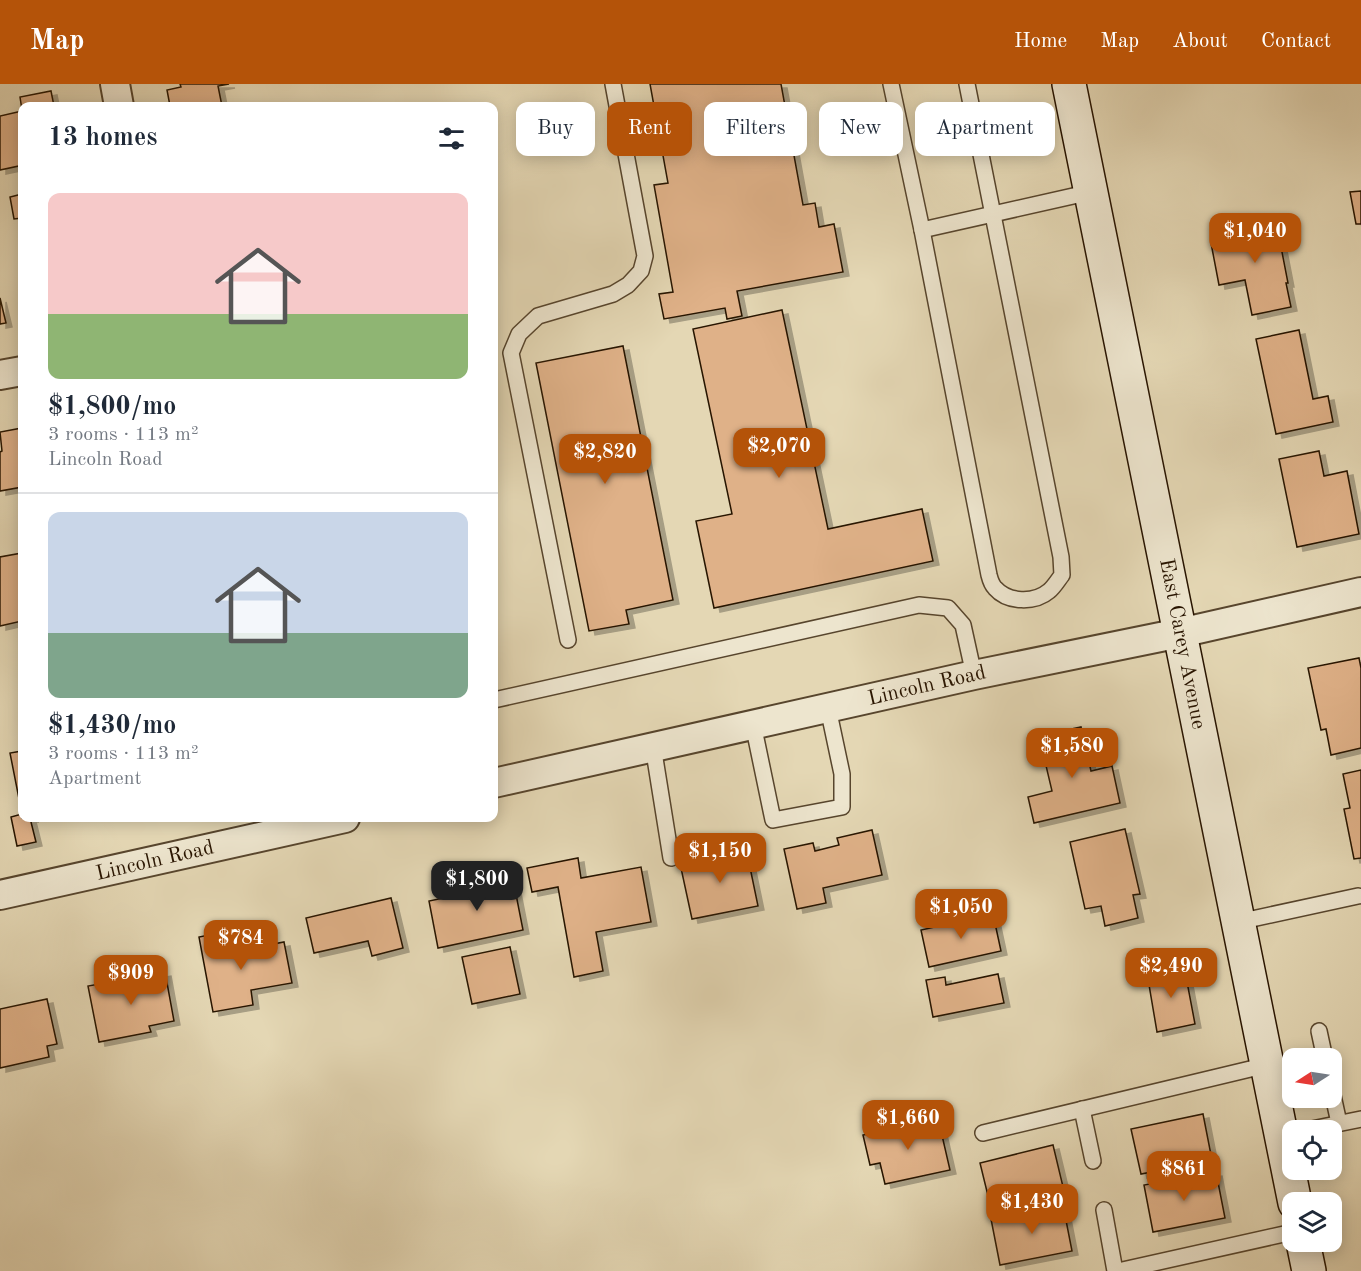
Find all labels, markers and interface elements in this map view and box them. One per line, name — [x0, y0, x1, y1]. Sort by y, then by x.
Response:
text: Map — [30, 28, 84, 56]
text: Home — [1014, 31, 1067, 52]
text: Map — [1100, 31, 1139, 52]
text: About — [1172, 31, 1228, 52]
text: Contact — [1261, 31, 1331, 52]
chip: Buy — [516, 102, 595, 156]
chip: Rent — [607, 102, 692, 156]
chip: Filters — [704, 102, 807, 156]
chip: New — [819, 102, 903, 156]
chip: Apartment — [915, 102, 1055, 156]
icon: filters — [435, 122, 468, 155]
text: 13 homes — [48, 125, 157, 151]
pin: $1,040 — [1206, 213, 1304, 264]
text: $1,040 — [1223, 222, 1287, 242]
icon: home — [204, 232, 312, 340]
text: $1,800/mo — [48, 394, 176, 420]
text: 3 rooms · 113 m² — [48, 425, 198, 445]
pin: $2,070 — [730, 428, 828, 479]
pin: $2,820 — [556, 434, 654, 485]
text: $2,070 — [747, 437, 811, 457]
text: $2,820 — [573, 443, 637, 463]
text: Lincoln Road — [48, 450, 163, 470]
icon: home — [204, 551, 312, 659]
street label: East Carey Avenue — [1155, 557, 1209, 731]
street label: Lincoln Road — [866, 662, 988, 710]
text: $1,430/mo — [48, 713, 176, 739]
pin: $1,580 — [1023, 728, 1121, 779]
text: $1,580 — [1040, 737, 1104, 757]
text: 3 rooms · 113 m² — [48, 744, 198, 764]
text: Apartment — [48, 769, 142, 789]
pin: $1,150 — [671, 833, 769, 884]
street label: Lincoln Road — [94, 837, 216, 885]
text: $1,150 — [688, 842, 752, 862]
pin: $1,800 — [428, 861, 526, 912]
text: $1,800 — [445, 870, 509, 890]
pin: $1,050 — [912, 889, 1010, 940]
text: $1,050 — [929, 898, 993, 918]
pin: $784 — [205, 920, 277, 971]
text: $784 — [218, 929, 264, 949]
pin: $2,490 — [1122, 948, 1220, 999]
pin: $909 — [95, 955, 167, 1006]
text: $2,490 — [1139, 957, 1203, 977]
text: $909 — [108, 964, 154, 984]
north arrow — [1282, 1048, 1342, 1108]
map controls — [1282, 1048, 1342, 1252]
pin: $1,660 — [859, 1100, 957, 1151]
text: $1,660 — [876, 1109, 940, 1129]
button: locate — [1282, 1120, 1342, 1180]
pin: $861 — [1148, 1151, 1220, 1202]
text: $861 — [1161, 1160, 1207, 1180]
pin: $1,430 — [983, 1184, 1081, 1235]
button: layers — [1282, 1192, 1342, 1252]
text: $1,430 — [1000, 1193, 1064, 1213]

